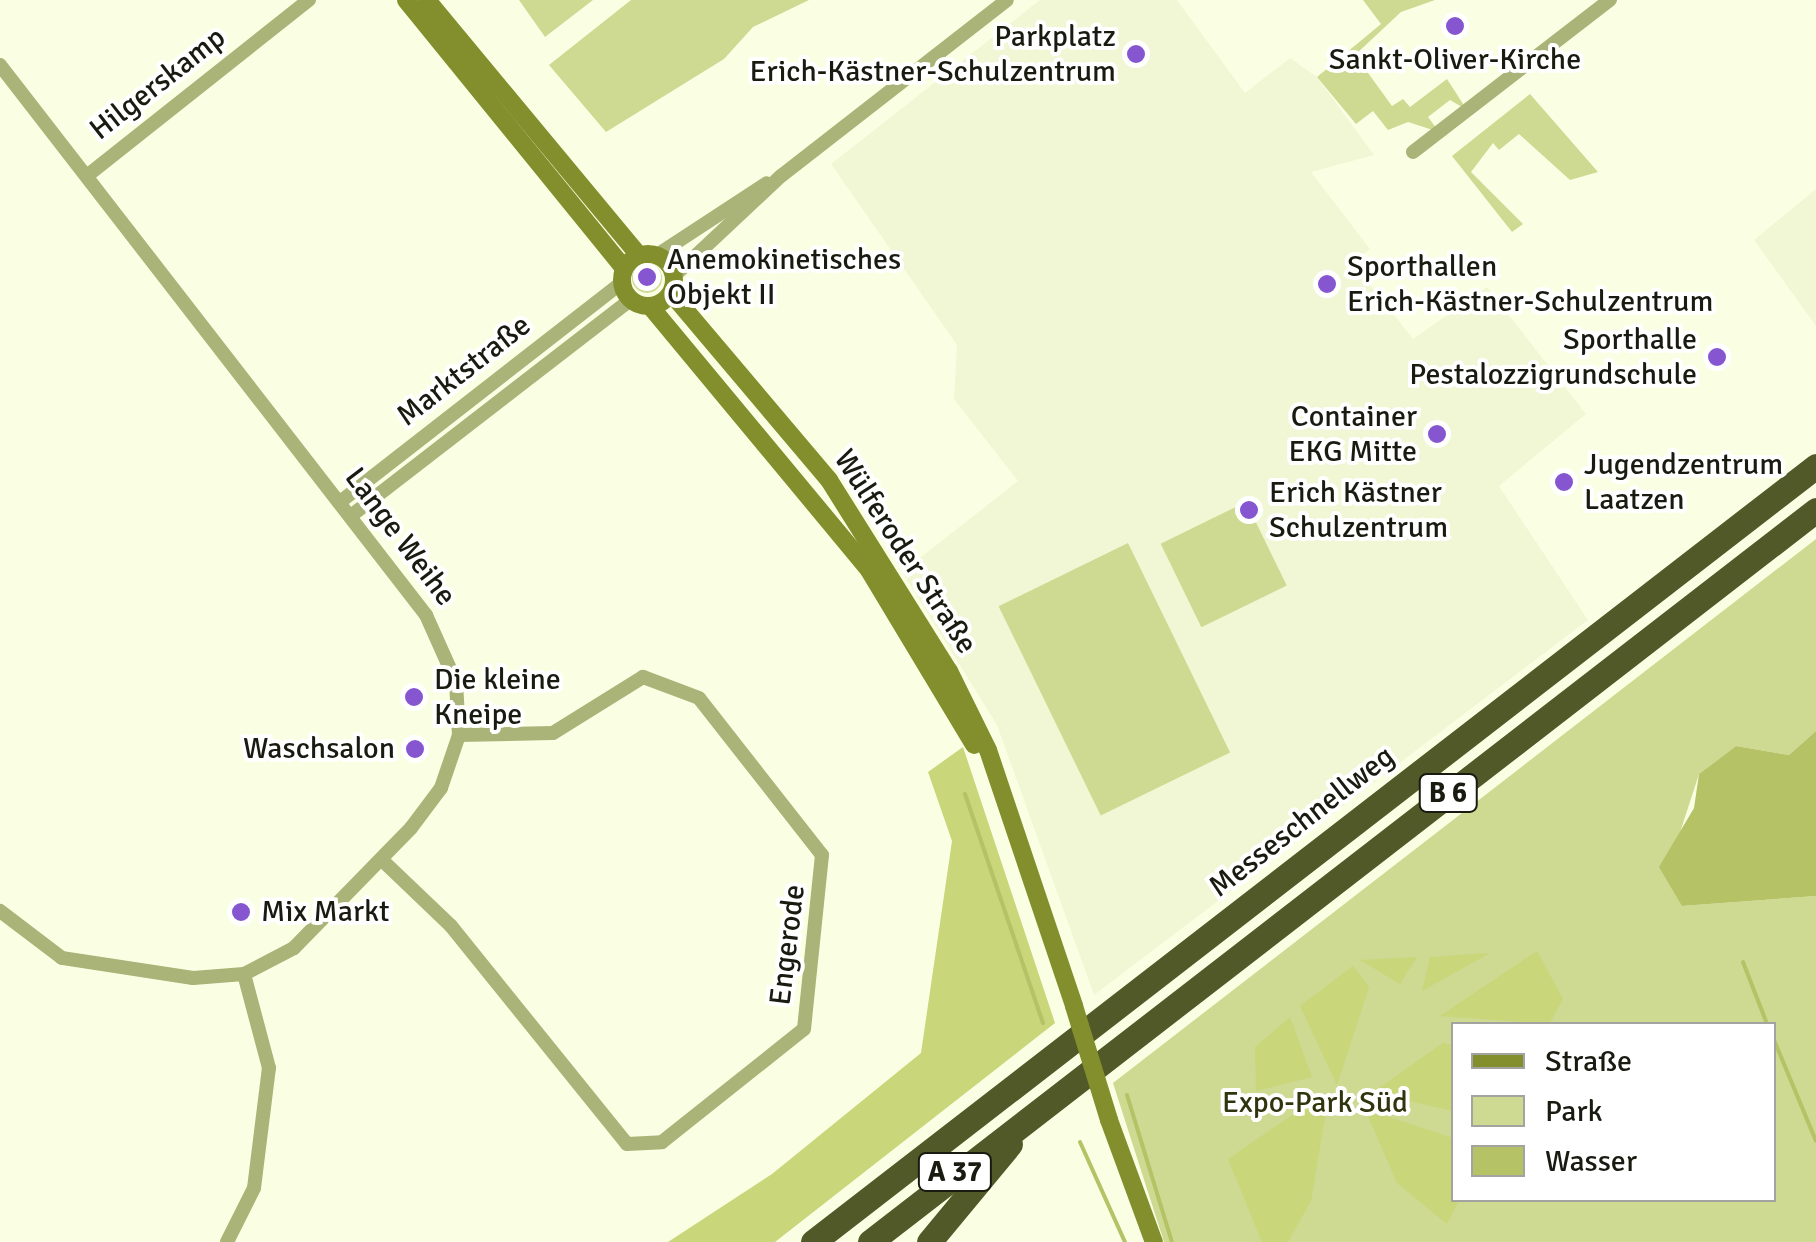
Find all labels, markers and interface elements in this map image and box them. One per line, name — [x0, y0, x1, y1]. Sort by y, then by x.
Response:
marker: Sankt-Oliver-Kirche — [1444, 15, 1466, 37]
place label: Parkplatz Erich-Kästner-Schulzentrum — [750, 19, 1116, 90]
street label: Hilgerskamp — [83, 20, 233, 148]
place label: Sankt-Oliver-Kirche — [1329, 42, 1581, 78]
marker: Parkplatz Erich-Kästner-Schulzentrum — [1125, 43, 1147, 65]
place label: Anemokinetisches Objekt II — [667, 242, 901, 312]
place label: Sporthallen Erich-Kästner-Schulzentrum — [1347, 249, 1713, 320]
marker: Anemokinetisches Objekt II — [636, 266, 658, 288]
marker: Sporthallen Erich-Kästner-Schulzentrum — [1316, 273, 1338, 295]
street label: Marktstraße — [390, 308, 538, 434]
place label: Sporthalle Pestalozzigrundschule — [1409, 322, 1697, 392]
marker: Sporthalle Pestalozzigrundschule — [1706, 346, 1728, 368]
place label: Container EKG Mitte — [1289, 399, 1417, 470]
marker: Container EKG Mitte — [1426, 423, 1448, 445]
street label: Wülferoder Straße — [826, 443, 984, 661]
place label: Jugendzentrum Laatzen — [1584, 447, 1783, 518]
street label: Lange Weihe — [337, 461, 463, 613]
marker: Jugendzentrum Laatzen — [1553, 471, 1575, 493]
place label: Erich Kästner Schulzentrum — [1269, 475, 1448, 546]
marker: Erich Kästner Schulzentrum — [1238, 499, 1260, 521]
place label: Die kleine Kneipe — [434, 662, 561, 732]
marker: Die kleine Kneipe — [403, 686, 425, 708]
place label: Waschsalon — [243, 731, 395, 767]
marker: Waschsalon — [404, 738, 426, 760]
street label: Messeschnellweg — [1202, 739, 1402, 905]
road number: B 6 — [1418, 770, 1478, 816]
street label: Engerode — [763, 883, 813, 1007]
place label: Mix Markt — [261, 894, 390, 930]
marker: Mix Markt — [230, 901, 252, 923]
legend — [1451, 1022, 1776, 1202]
text: Straße — [1545, 1043, 1632, 1080]
park label: Expo-Park Süd — [1222, 1085, 1408, 1121]
text: Park — [1545, 1093, 1603, 1130]
text: Wasser — [1545, 1143, 1637, 1180]
road number: A 37 — [918, 1149, 992, 1195]

